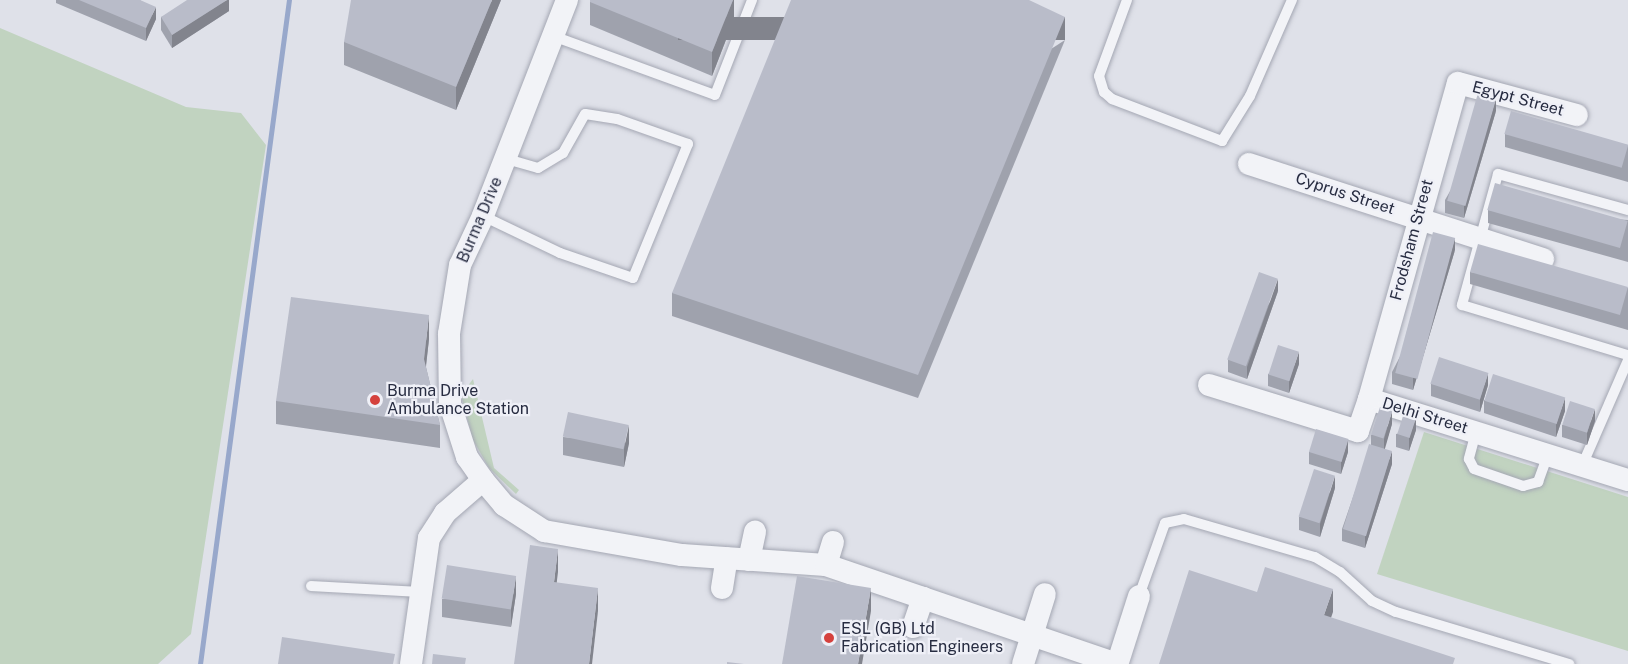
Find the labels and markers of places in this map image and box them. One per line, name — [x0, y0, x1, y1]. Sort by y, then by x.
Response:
place label: Burma Drive Ambulance Station — [387, 381, 529, 419]
marker: Burma Drive Ambulance Station — [368, 393, 382, 407]
place label: ESL (GB) Ltd Fabrication Engineers — [841, 619, 1003, 657]
marker: ESL (GB) Ltd Fabrication Engineers — [822, 631, 836, 645]

